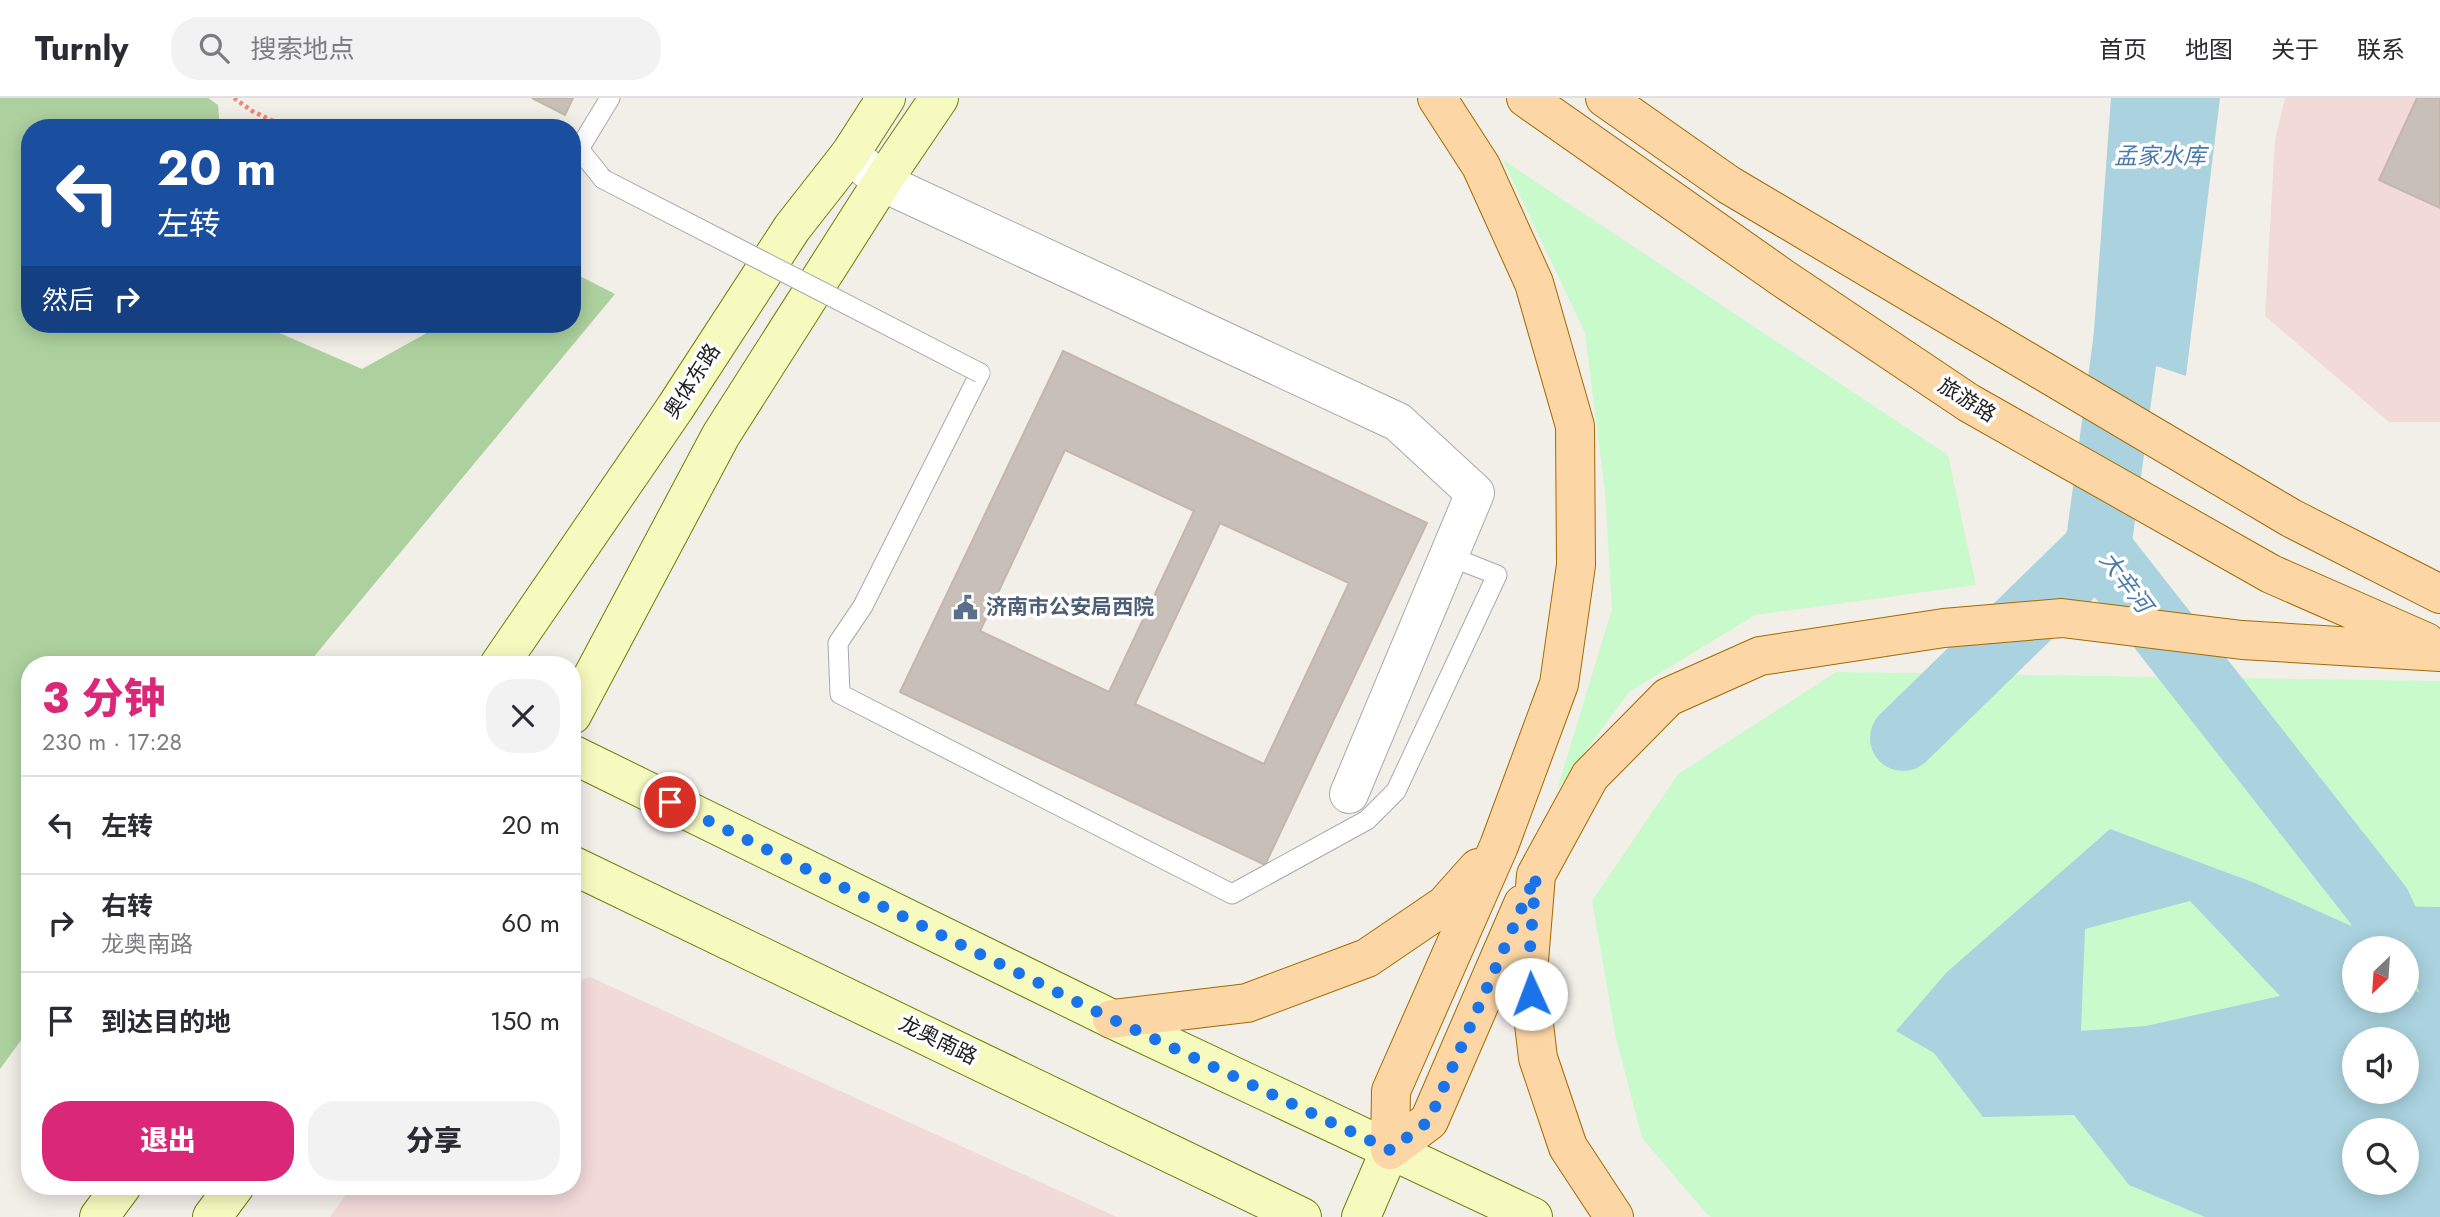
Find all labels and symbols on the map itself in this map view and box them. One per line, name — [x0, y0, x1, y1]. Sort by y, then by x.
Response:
water label: 孟家水库 — [2114, 139, 2210, 173]
street label: 奥体东路 — [657, 338, 727, 424]
street label: 旅游路 — [1932, 371, 2002, 429]
water label: 大辛河 — [2092, 544, 2163, 623]
place label: 济南市公安局西院 — [986, 592, 1154, 622]
public building icon: 济南市公安局西院 — [952, 593, 980, 621]
pin — [640, 772, 700, 832]
north arrow — [2342, 936, 2418, 1013]
position arrow — [1494, 957, 1568, 1031]
street label: 龙奥南路 — [894, 1008, 982, 1072]

